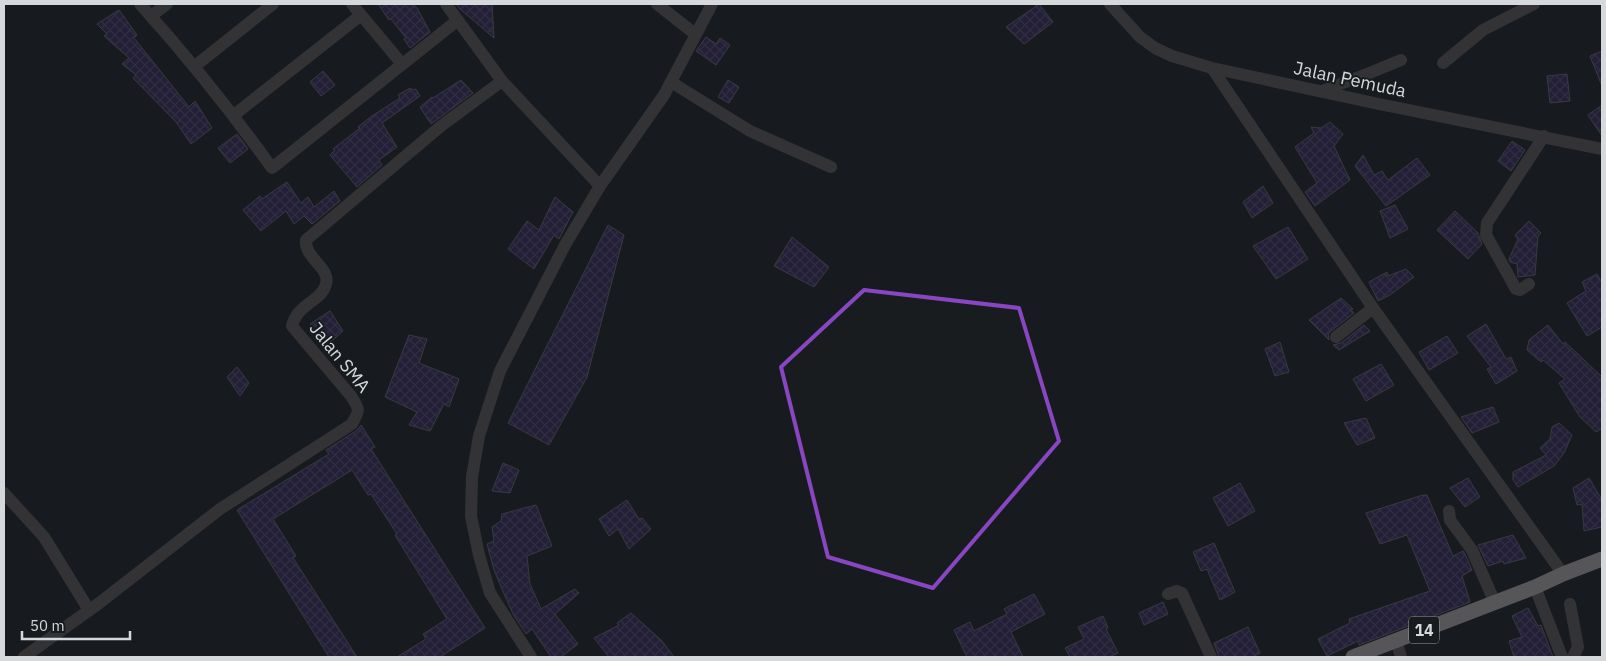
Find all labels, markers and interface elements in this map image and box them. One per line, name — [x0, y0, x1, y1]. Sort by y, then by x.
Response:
street label: Jalan Pemuda — [1292, 56, 1409, 102]
street label: Jalan SMA — [305, 317, 376, 397]
scale bar — [22, 608, 130, 640]
text: 50 m — [30, 616, 65, 635]
road number: 14 — [1409, 616, 1439, 644]

